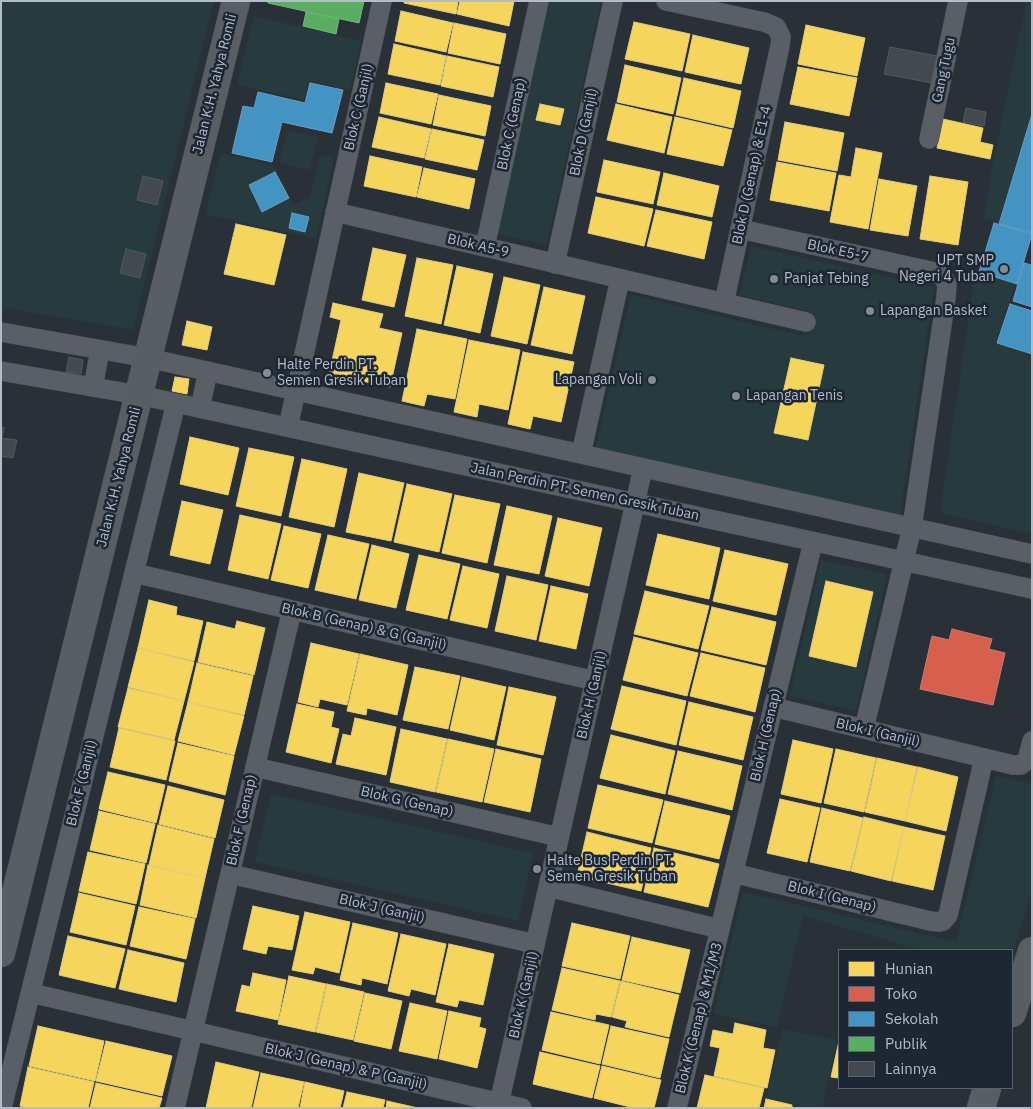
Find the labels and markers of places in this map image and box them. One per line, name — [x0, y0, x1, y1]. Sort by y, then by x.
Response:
place label: UPT SMP Negeri 4 Tuban — [899, 253, 994, 286]
marker: UPT SMP Negeri 4 Tuban — [998, 263, 1010, 275]
place label: Panjat Tebing — [784, 271, 869, 287]
marker: Panjat Tebing — [768, 273, 780, 285]
place label: Lapangan Basket — [880, 303, 987, 319]
marker: Lapangan Basket — [864, 305, 876, 317]
place label: Halte Perdin PT. Semen Gresik Tuban — [277, 357, 406, 390]
marker: Halte Perdin PT. Semen Gresik Tuban — [261, 367, 273, 379]
place label: Lapangan Voli — [555, 372, 642, 388]
marker: Lapangan Voli — [646, 374, 658, 386]
place label: Lapangan Tenis — [746, 388, 843, 404]
marker: Lapangan Tenis — [730, 390, 742, 402]
place label: Halte Bus Perdin PT. Semen Gresik Tuban — [547, 853, 676, 886]
marker: Halte Bus Perdin PT. Semen Gresik Tuban — [531, 863, 543, 875]

